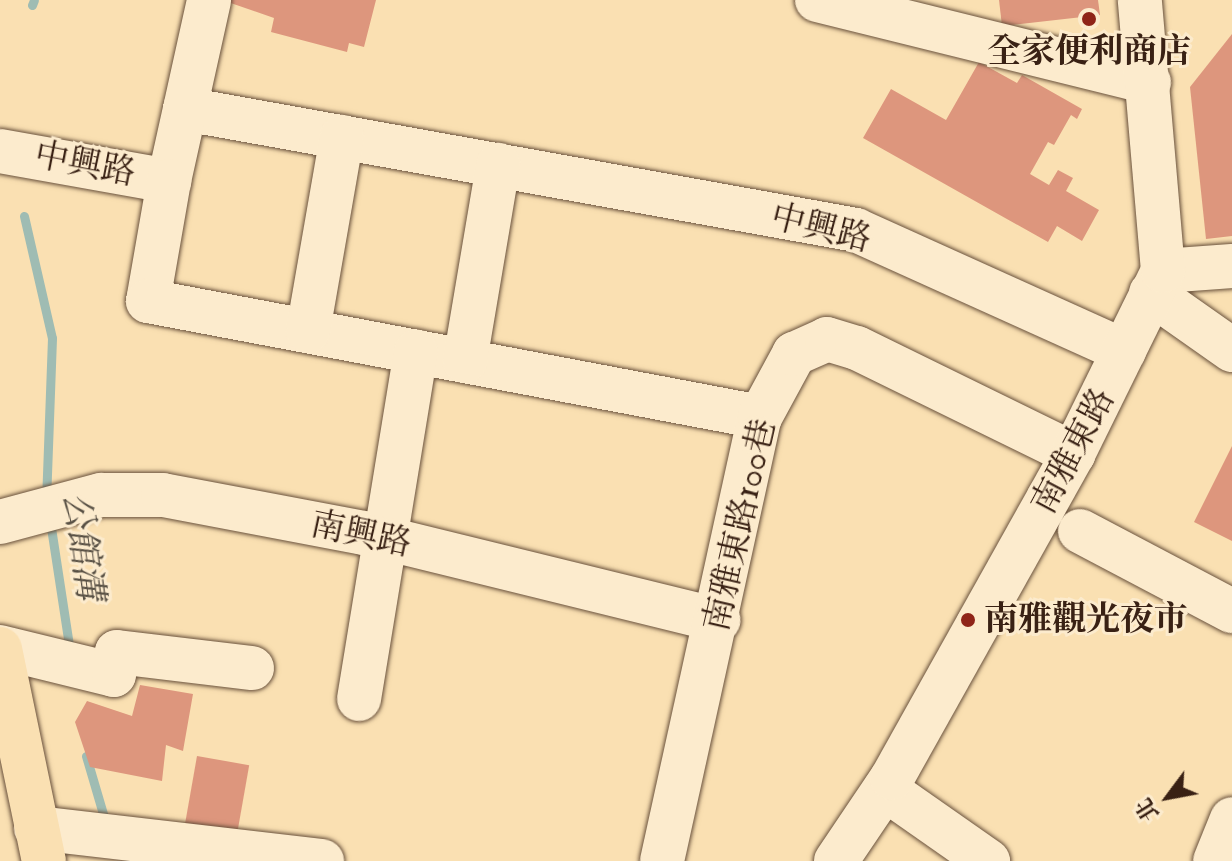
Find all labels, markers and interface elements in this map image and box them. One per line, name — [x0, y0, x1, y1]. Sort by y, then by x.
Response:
marker: 全家便利商店 — [1080, 10, 1098, 28]
place label: 全家便利商店 — [987, 32, 1191, 72]
street label: 中興路 — [31, 134, 139, 194]
street label: 中興路 — [767, 196, 875, 260]
street label: 南雅東路 — [1023, 381, 1123, 521]
street label: 南雅東路100巷 — [696, 415, 784, 635]
water label: 公館溝 — [54, 490, 112, 602]
street label: 南興路 — [307, 503, 415, 565]
place label: 南雅觀光夜市 — [984, 600, 1188, 640]
marker: 南雅觀光夜市 — [959, 611, 977, 629]
north arrow — [1128, 757, 1208, 837]
text: 北 — [1130, 793, 1165, 826]

